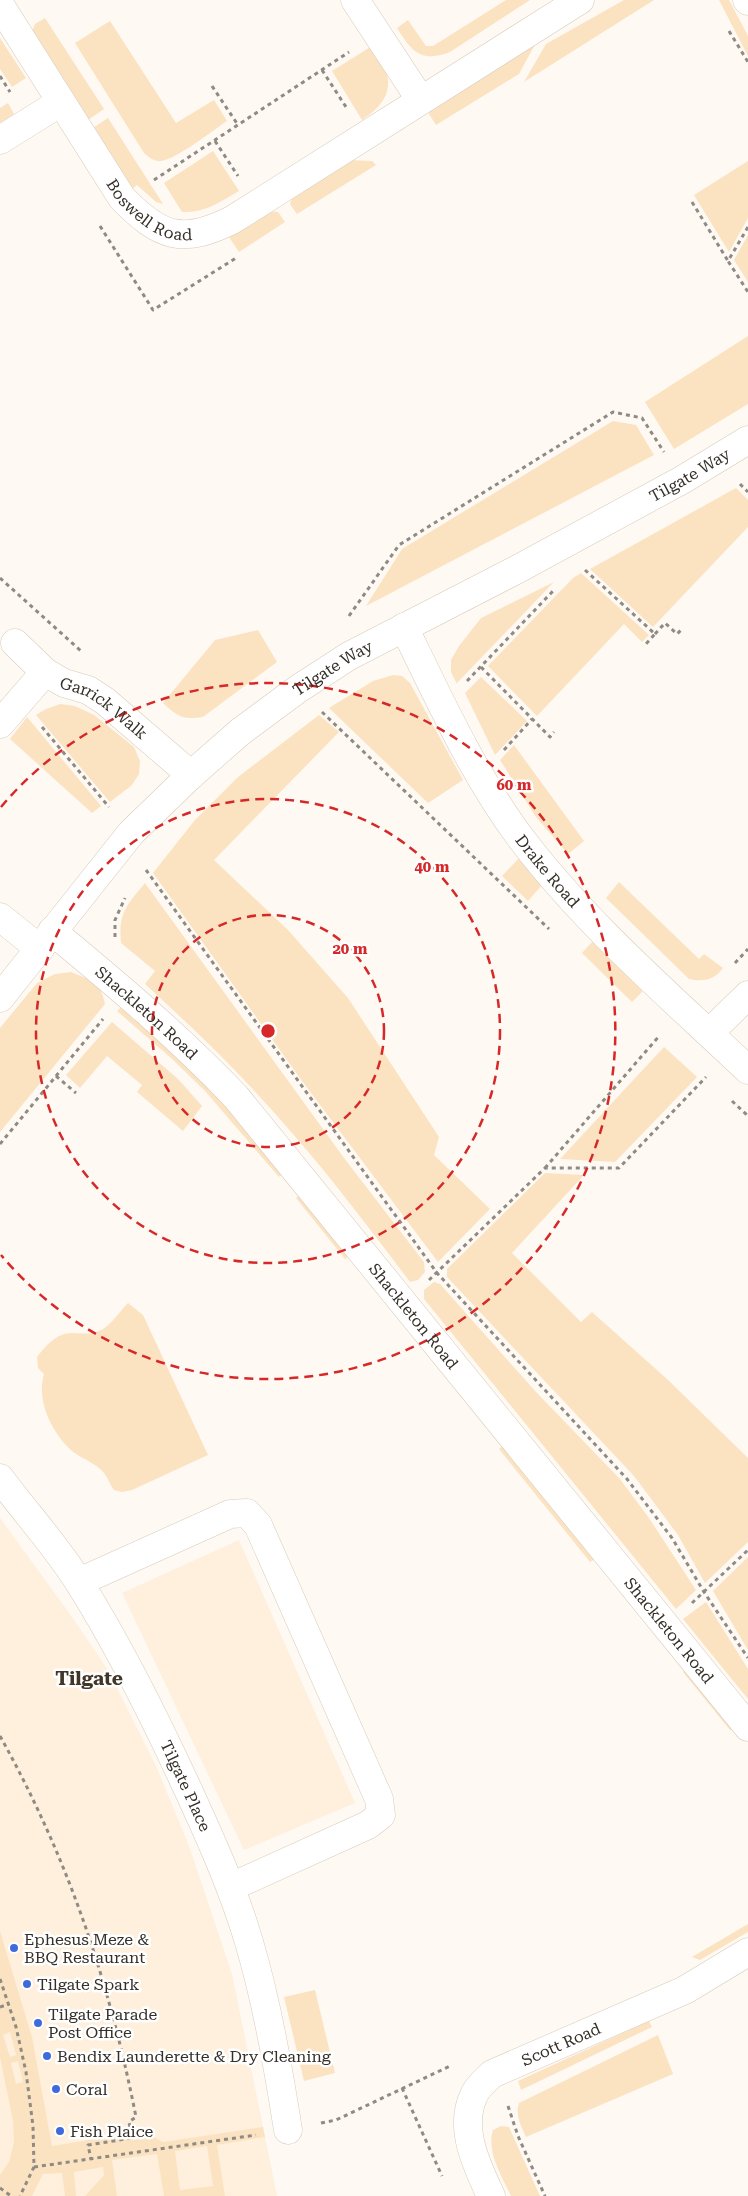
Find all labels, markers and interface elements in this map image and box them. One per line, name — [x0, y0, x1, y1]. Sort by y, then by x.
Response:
street label: Boswell Road — [102, 176, 193, 244]
street label: Tilgate Way — [646, 444, 734, 506]
street label: Tilgate Way — [289, 636, 376, 700]
street label: Garrick Walk — [58, 673, 151, 743]
text: 60 m — [496, 776, 532, 794]
street label: Drake Road — [511, 831, 583, 911]
text: 40 m — [414, 858, 450, 876]
text: 20 m — [332, 940, 368, 958]
street label: Shackleton Road — [91, 962, 202, 1063]
centre of rings — [259, 1022, 277, 1040]
street label: Shackleton Road — [365, 1260, 462, 1373]
street label: Shackleton Road — [620, 1574, 717, 1687]
district label: Tilgate — [55, 1667, 123, 1690]
street label: Tilgate Place — [156, 1737, 215, 1835]
place label: Ephesus Meze & BBQ Restaurant — [24, 1930, 149, 1967]
marker: Ephesus Meze & BBQ Restaurant — [8, 1942, 20, 1954]
place label: Tilgate Spark — [37, 1975, 139, 1994]
marker: Tilgate Spark — [21, 1978, 33, 1990]
place label: Tilgate Parade Post Office — [48, 2005, 157, 2042]
marker: Tilgate Parade Post Office — [32, 2017, 44, 2029]
street label: Scott Road — [519, 2019, 604, 2070]
place label: Bendix Launderette & Dry Cleaning — [57, 2047, 332, 2066]
marker: Bendix Launderette & Dry Cleaning — [41, 2050, 53, 2062]
place label: Coral — [66, 2080, 107, 2099]
marker: Coral — [50, 2083, 62, 2095]
place label: Fish Plaice — [70, 2122, 154, 2141]
marker: Fish Plaice — [54, 2125, 66, 2137]

